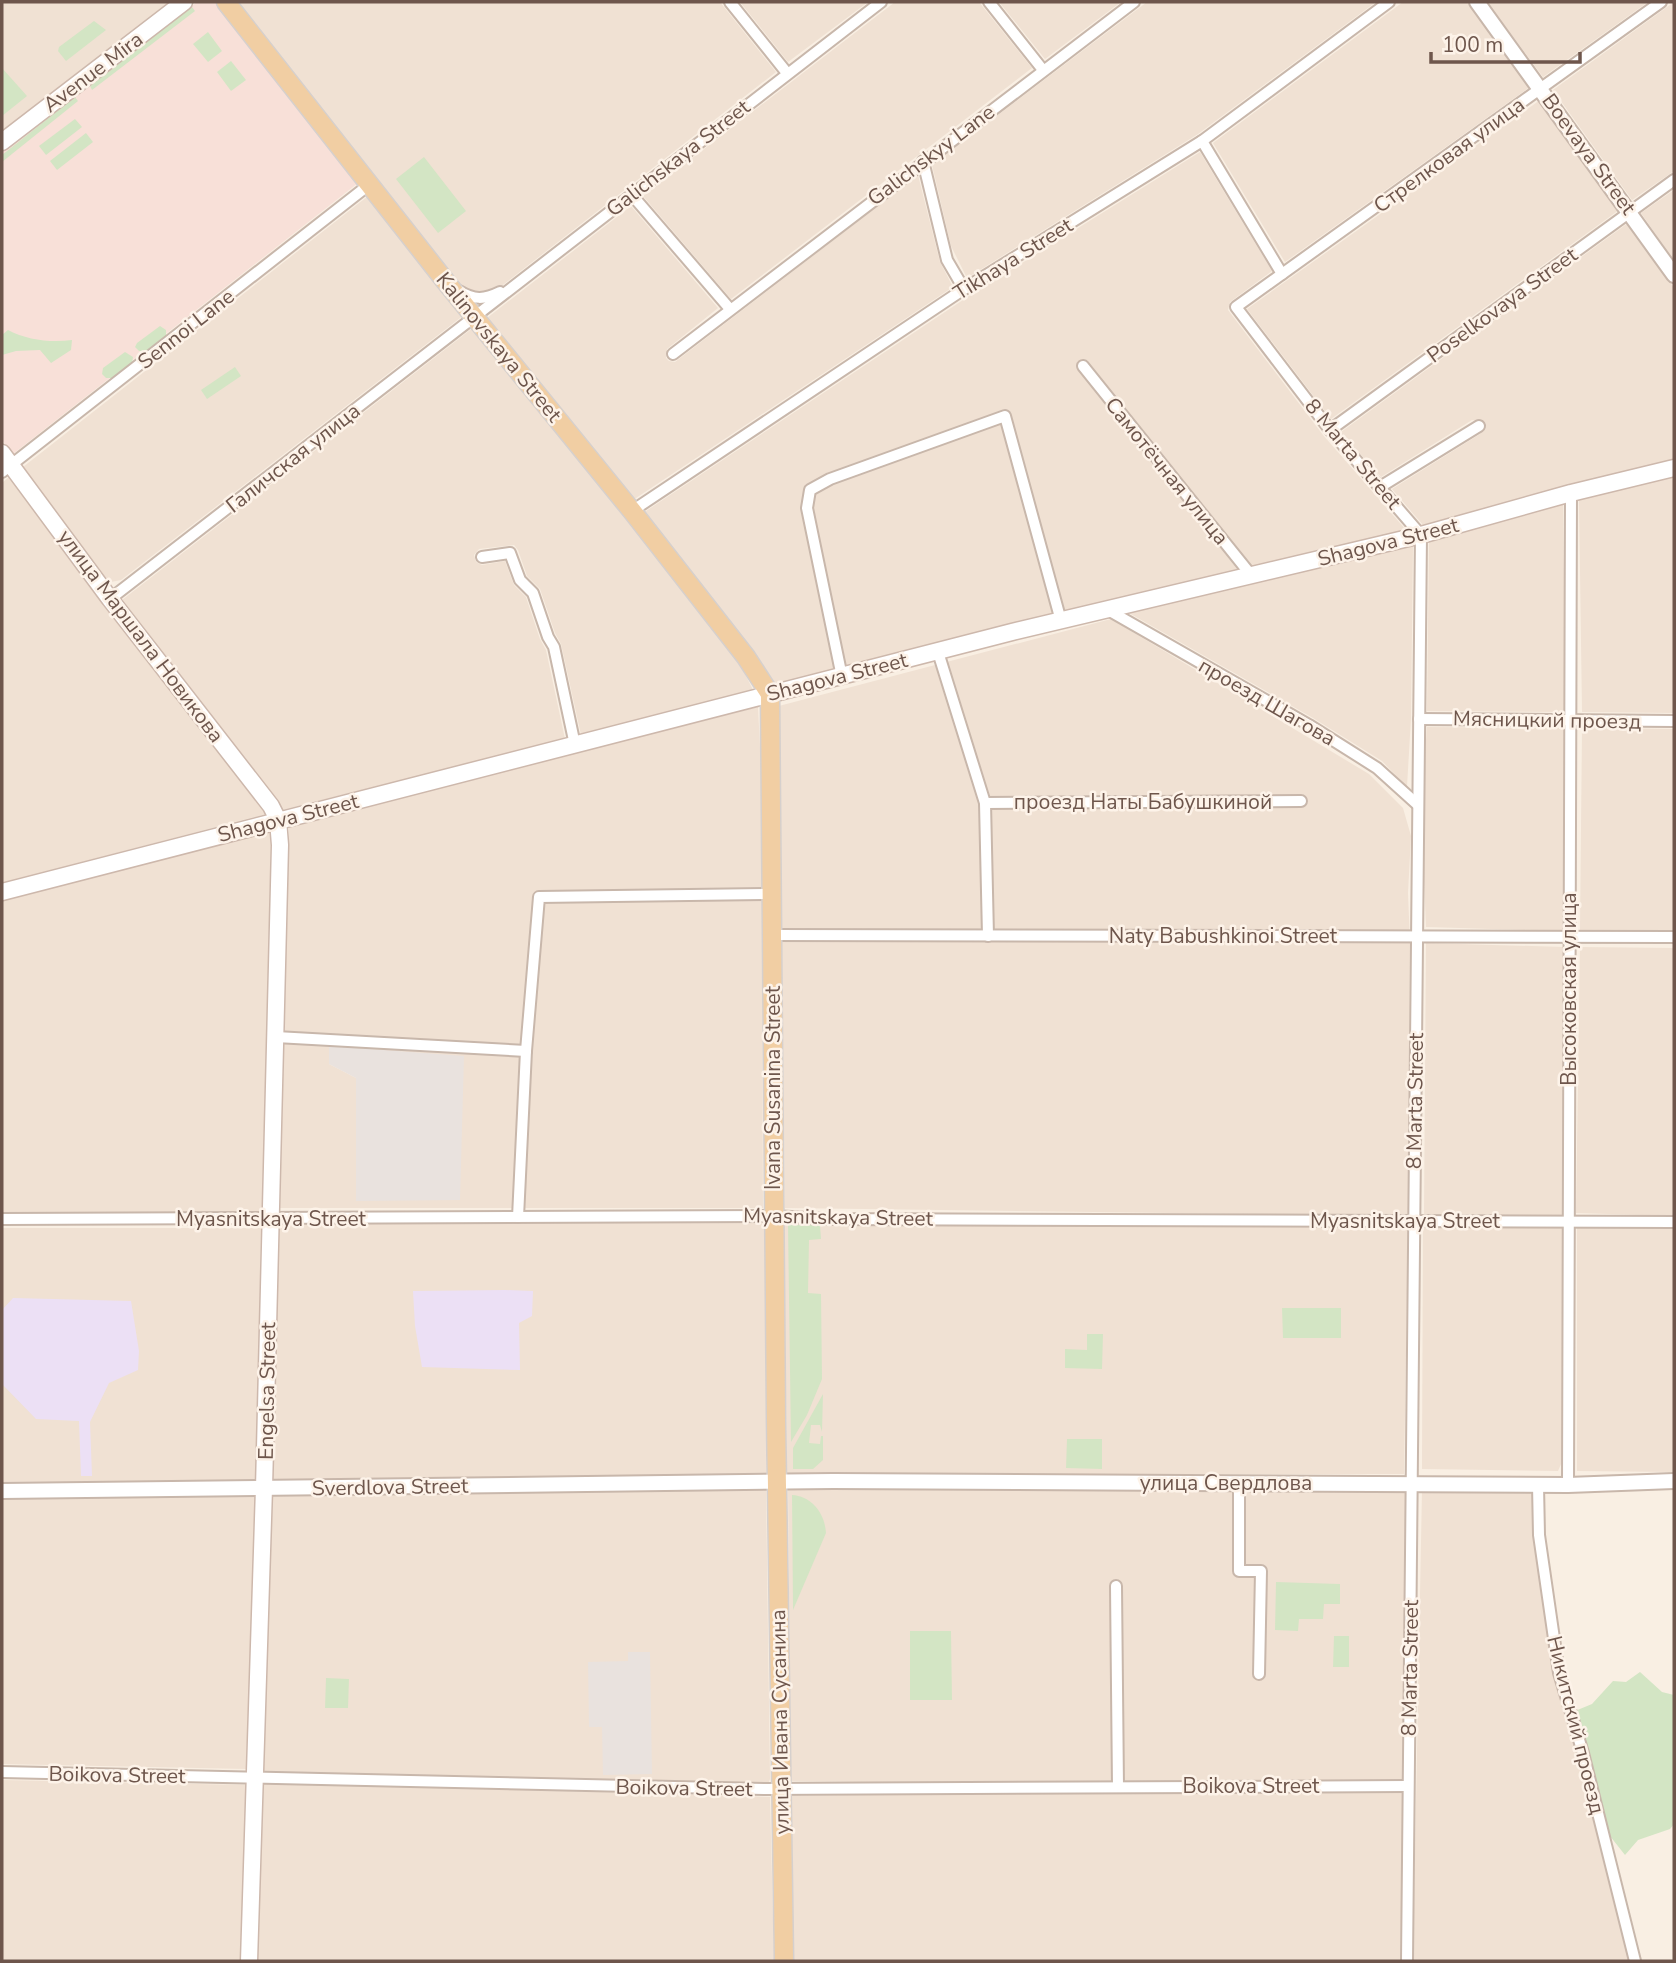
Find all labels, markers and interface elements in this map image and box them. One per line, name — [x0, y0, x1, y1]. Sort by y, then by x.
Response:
scale bar — [1431, 21, 1580, 65]
street label: Avenue Mira — [37, 25, 149, 119]
text: 100 m — [1442, 31, 1503, 59]
street label: Boevaya Street — [1536, 88, 1643, 221]
street label: Стрелковая улица — [1368, 91, 1530, 219]
street label: Galichskaya Street — [600, 93, 756, 223]
street label: Galichskyy Lane — [862, 98, 1000, 212]
street label: Tikhaya Street — [948, 211, 1078, 307]
street label: Poselkovaya Street — [1421, 240, 1583, 369]
street label: Kalinovskaya Street — [430, 266, 569, 428]
street label: Sennoi Lane — [132, 282, 240, 376]
street label: Самотёчная улица — [1099, 391, 1235, 551]
street label: 8 Marta Street — [1298, 393, 1408, 516]
street label: Галичская улица — [220, 397, 366, 519]
street label: Shagova Street — [1315, 511, 1462, 573]
street label: улица Маршала Новикова — [52, 524, 230, 748]
street label: Shagova Street — [764, 646, 911, 708]
street label: проезд Шагова — [1193, 651, 1341, 753]
street label: Мясницкий проезд — [1453, 704, 1641, 736]
street label: Shagova Street — [215, 787, 362, 849]
street label: проезд Наты Бабушкиной — [1014, 788, 1272, 816]
street label: Высоковская улица — [1555, 892, 1583, 1086]
street label: Naty Babushkinoi Street — [1109, 922, 1338, 950]
street label: Ivana Susanina Street — [759, 985, 787, 1190]
street label: 8 Marta Street — [1400, 1032, 1430, 1169]
street label: Myasnitskaya Street — [743, 1201, 934, 1233]
street label: Myasnitskaya Street — [176, 1205, 367, 1233]
street label: Myasnitskaya Street — [1310, 1207, 1501, 1235]
street label: Engelsa Street — [252, 1321, 282, 1460]
street label: улица Свердлова — [1140, 1469, 1312, 1497]
street label: Sverdlova Street — [312, 1472, 469, 1502]
street label: 8 Marta Street — [1395, 1599, 1425, 1736]
street label: улица Ивана Сусанина — [764, 1609, 796, 1835]
street label: Никитский проезд — [1540, 1633, 1612, 1817]
street label: Boikova Street — [48, 1760, 186, 1790]
street label: Boikova Street — [1183, 1772, 1320, 1800]
street label: Boikova Street — [615, 1773, 753, 1803]

